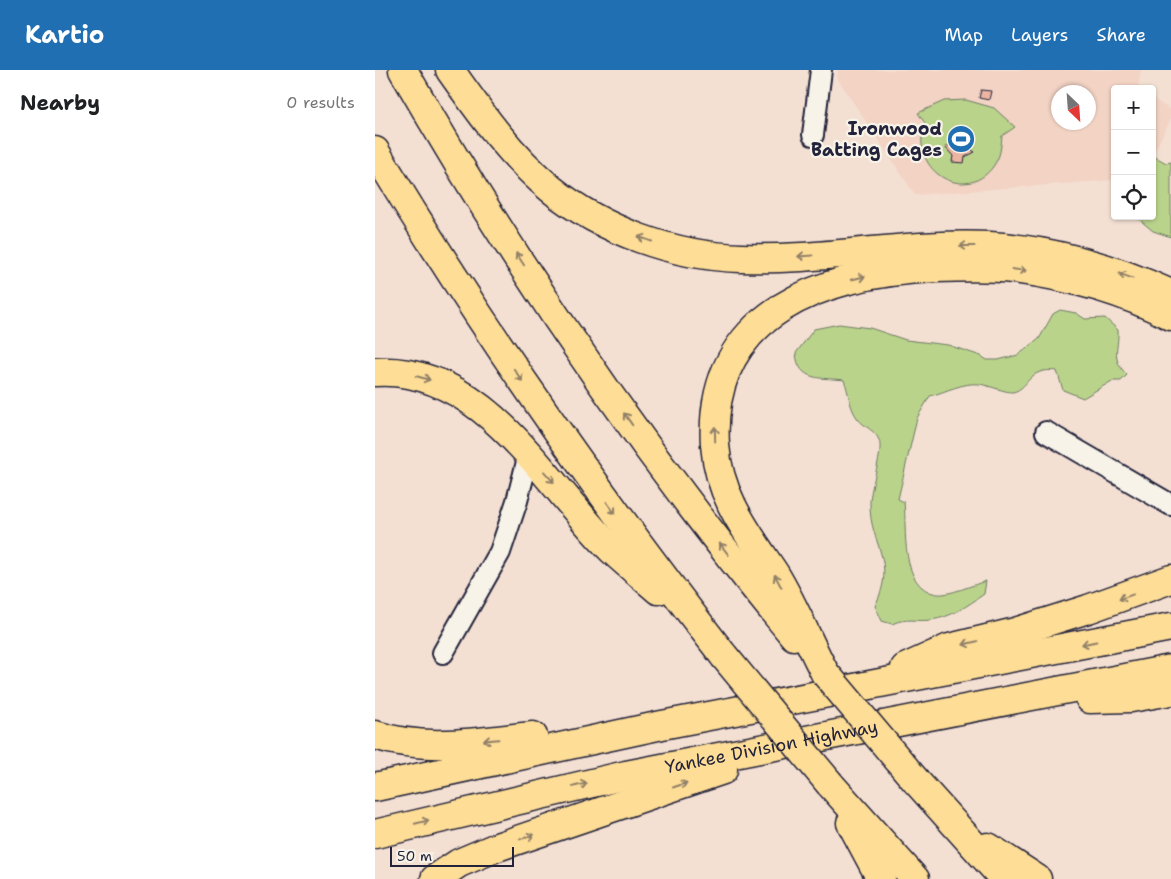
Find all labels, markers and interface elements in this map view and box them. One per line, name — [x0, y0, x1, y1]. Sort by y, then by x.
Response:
text: Kartio — [25, 19, 104, 51]
text: Map — [945, 23, 983, 47]
text: Layers — [1011, 23, 1068, 47]
text: Share — [1096, 23, 1146, 47]
north arrow — [1051, 85, 1096, 130]
map controls — [1111, 85, 1156, 220]
button: + — [1111, 85, 1156, 130]
text: Nearby — [20, 89, 100, 117]
text: 0 results — [286, 92, 355, 113]
place label: Ironwood Batting Cages — [811, 117, 942, 162]
sports icon: Ironwood Batting Cages — [946, 124, 976, 154]
button: − — [1111, 130, 1156, 175]
button: locate — [1111, 175, 1156, 220]
one-way arrow — [638, 234, 653, 243]
one-way arrow — [959, 241, 976, 251]
one-way arrow — [797, 251, 813, 260]
one-way arrow — [515, 253, 525, 267]
one-way arrow — [1011, 265, 1027, 275]
one-way arrow — [1119, 271, 1134, 280]
one-way arrow — [849, 273, 865, 283]
one-way arrow — [513, 368, 523, 382]
one-way arrow — [415, 374, 431, 384]
one-way arrow — [623, 412, 633, 426]
one-way arrow — [710, 426, 720, 442]
one-way arrow — [544, 471, 555, 484]
one-way arrow — [606, 501, 617, 514]
one-way arrow — [719, 543, 730, 556]
one-way arrow — [773, 573, 783, 588]
one-way arrow — [1119, 593, 1134, 602]
one-way arrow — [962, 639, 978, 648]
one-way arrow — [1081, 639, 1097, 649]
street label: Yankee Division Highway — [663, 714, 880, 779]
one-way arrow — [484, 735, 500, 745]
one-way arrow — [572, 780, 588, 789]
one-way arrow — [672, 780, 688, 789]
one-way arrow — [414, 817, 430, 826]
one-way arrow — [518, 831, 534, 841]
scale bar — [390, 844, 514, 867]
text: 50 m — [397, 847, 432, 865]

